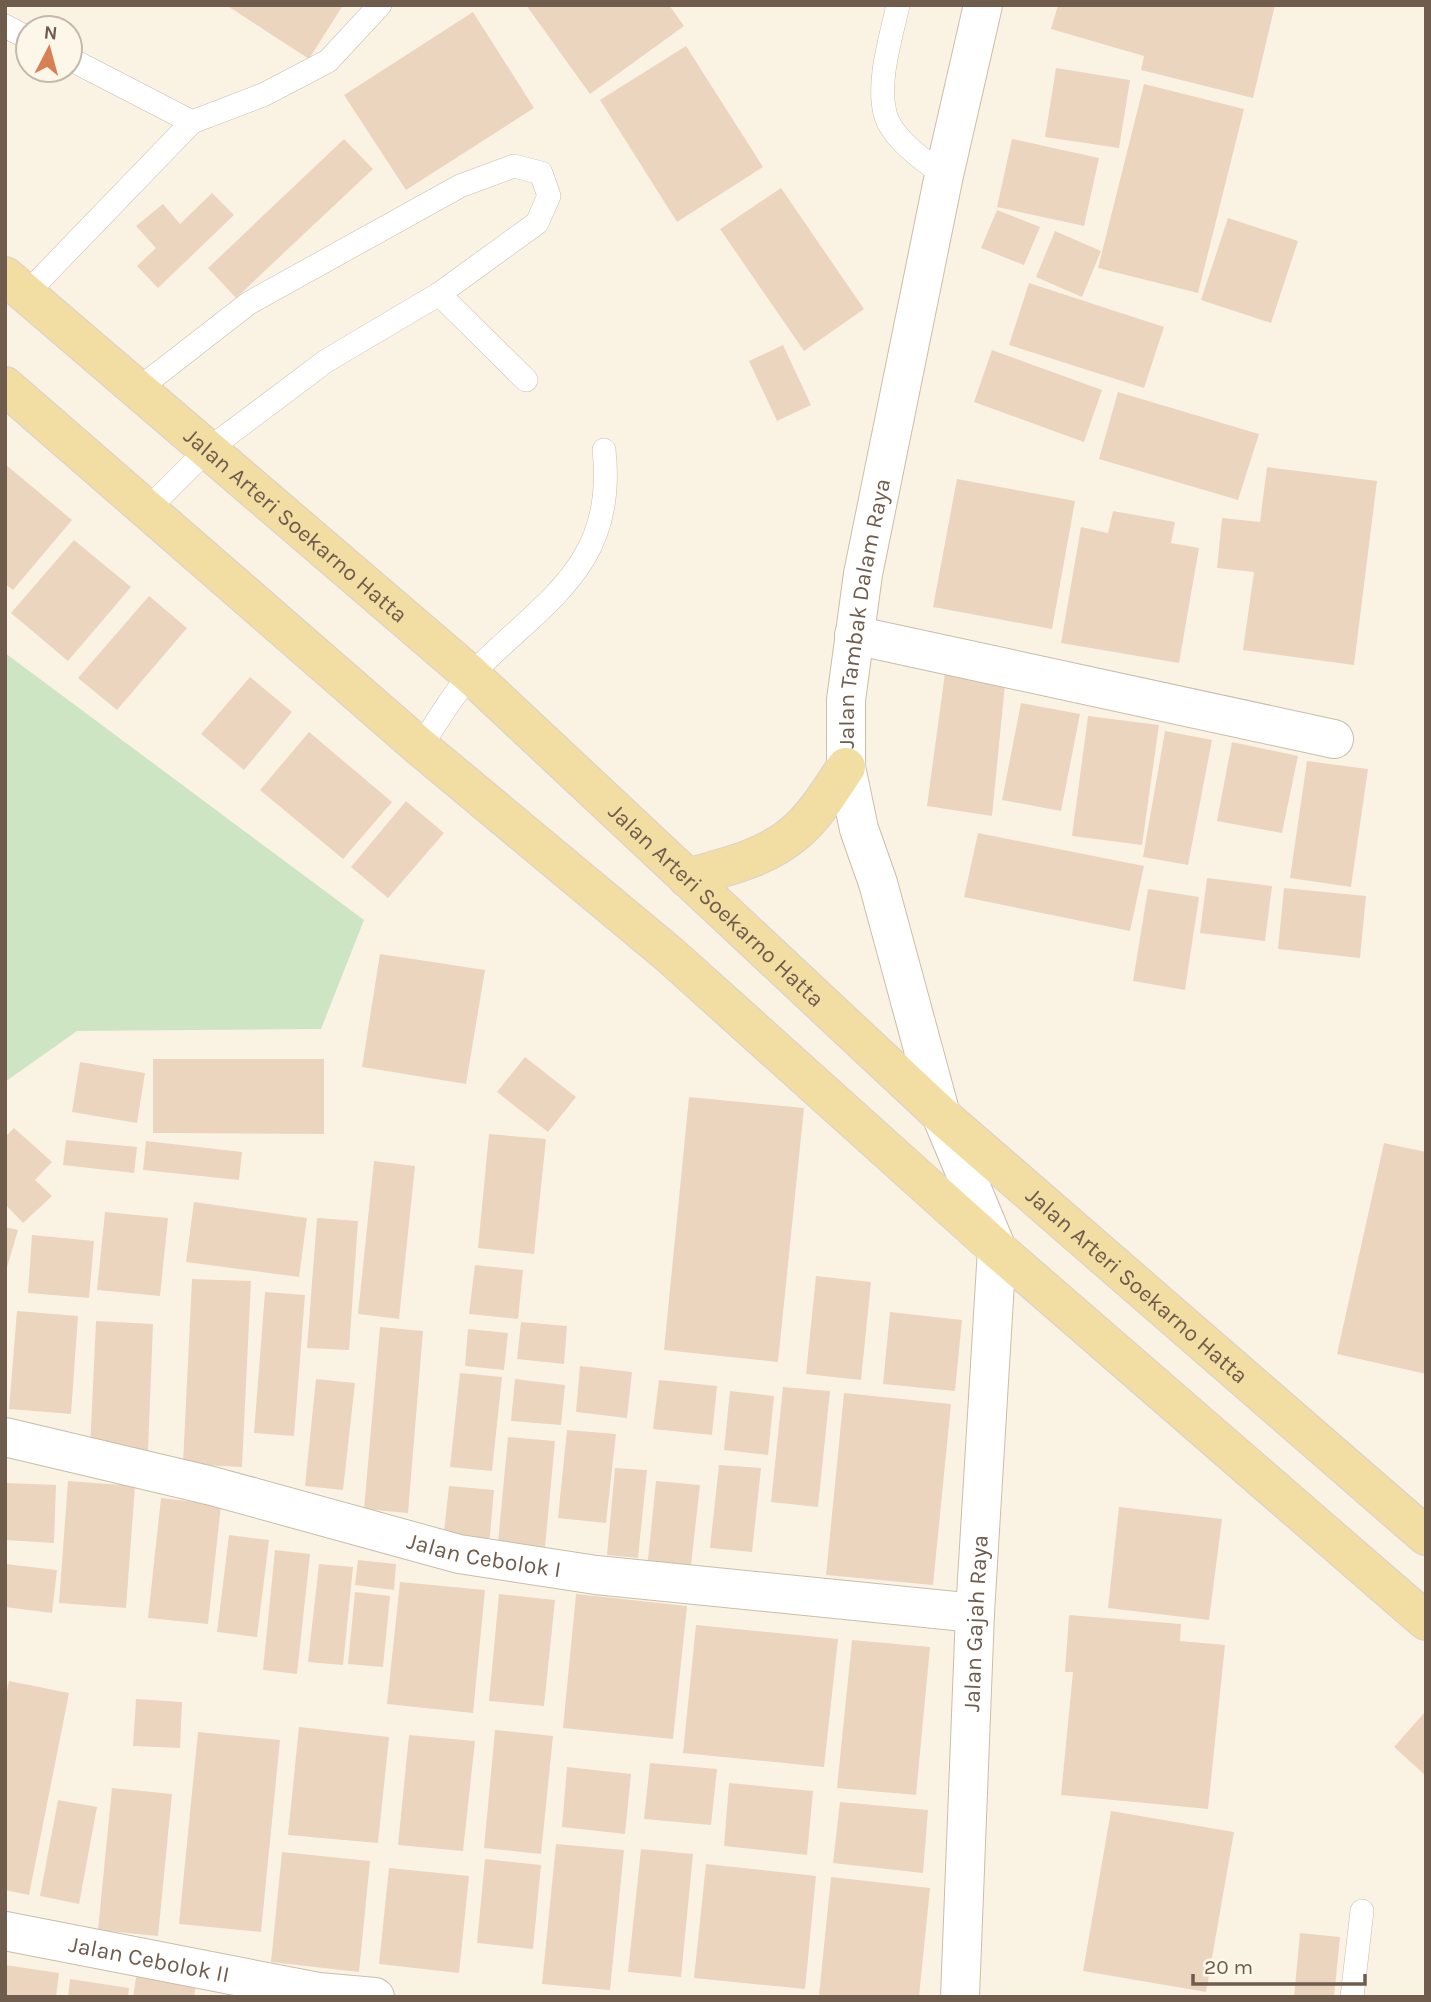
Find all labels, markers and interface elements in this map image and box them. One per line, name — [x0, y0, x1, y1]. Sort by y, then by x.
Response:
north arrow — [14, 14, 84, 84]
text: N — [43, 21, 59, 45]
street label: Jalan Arteri Soekarno Hatta — [178, 422, 413, 629]
street label: Jalan Tambak Dalam Raya — [833, 476, 896, 749]
street label: Jalan Arteri Soekarno Hatta — [603, 798, 830, 1013]
street label: Jalan Arteri Soekarno Hatta — [1020, 1182, 1253, 1389]
street label: Jalan Cebolok I — [404, 1527, 563, 1583]
street label: Jalan Gajah Raya — [958, 1534, 994, 1712]
street label: Jalan Cebolok II — [67, 1931, 232, 1988]
scale bar — [1193, 1942, 1364, 1986]
text: 20 m — [1204, 1955, 1253, 1979]

